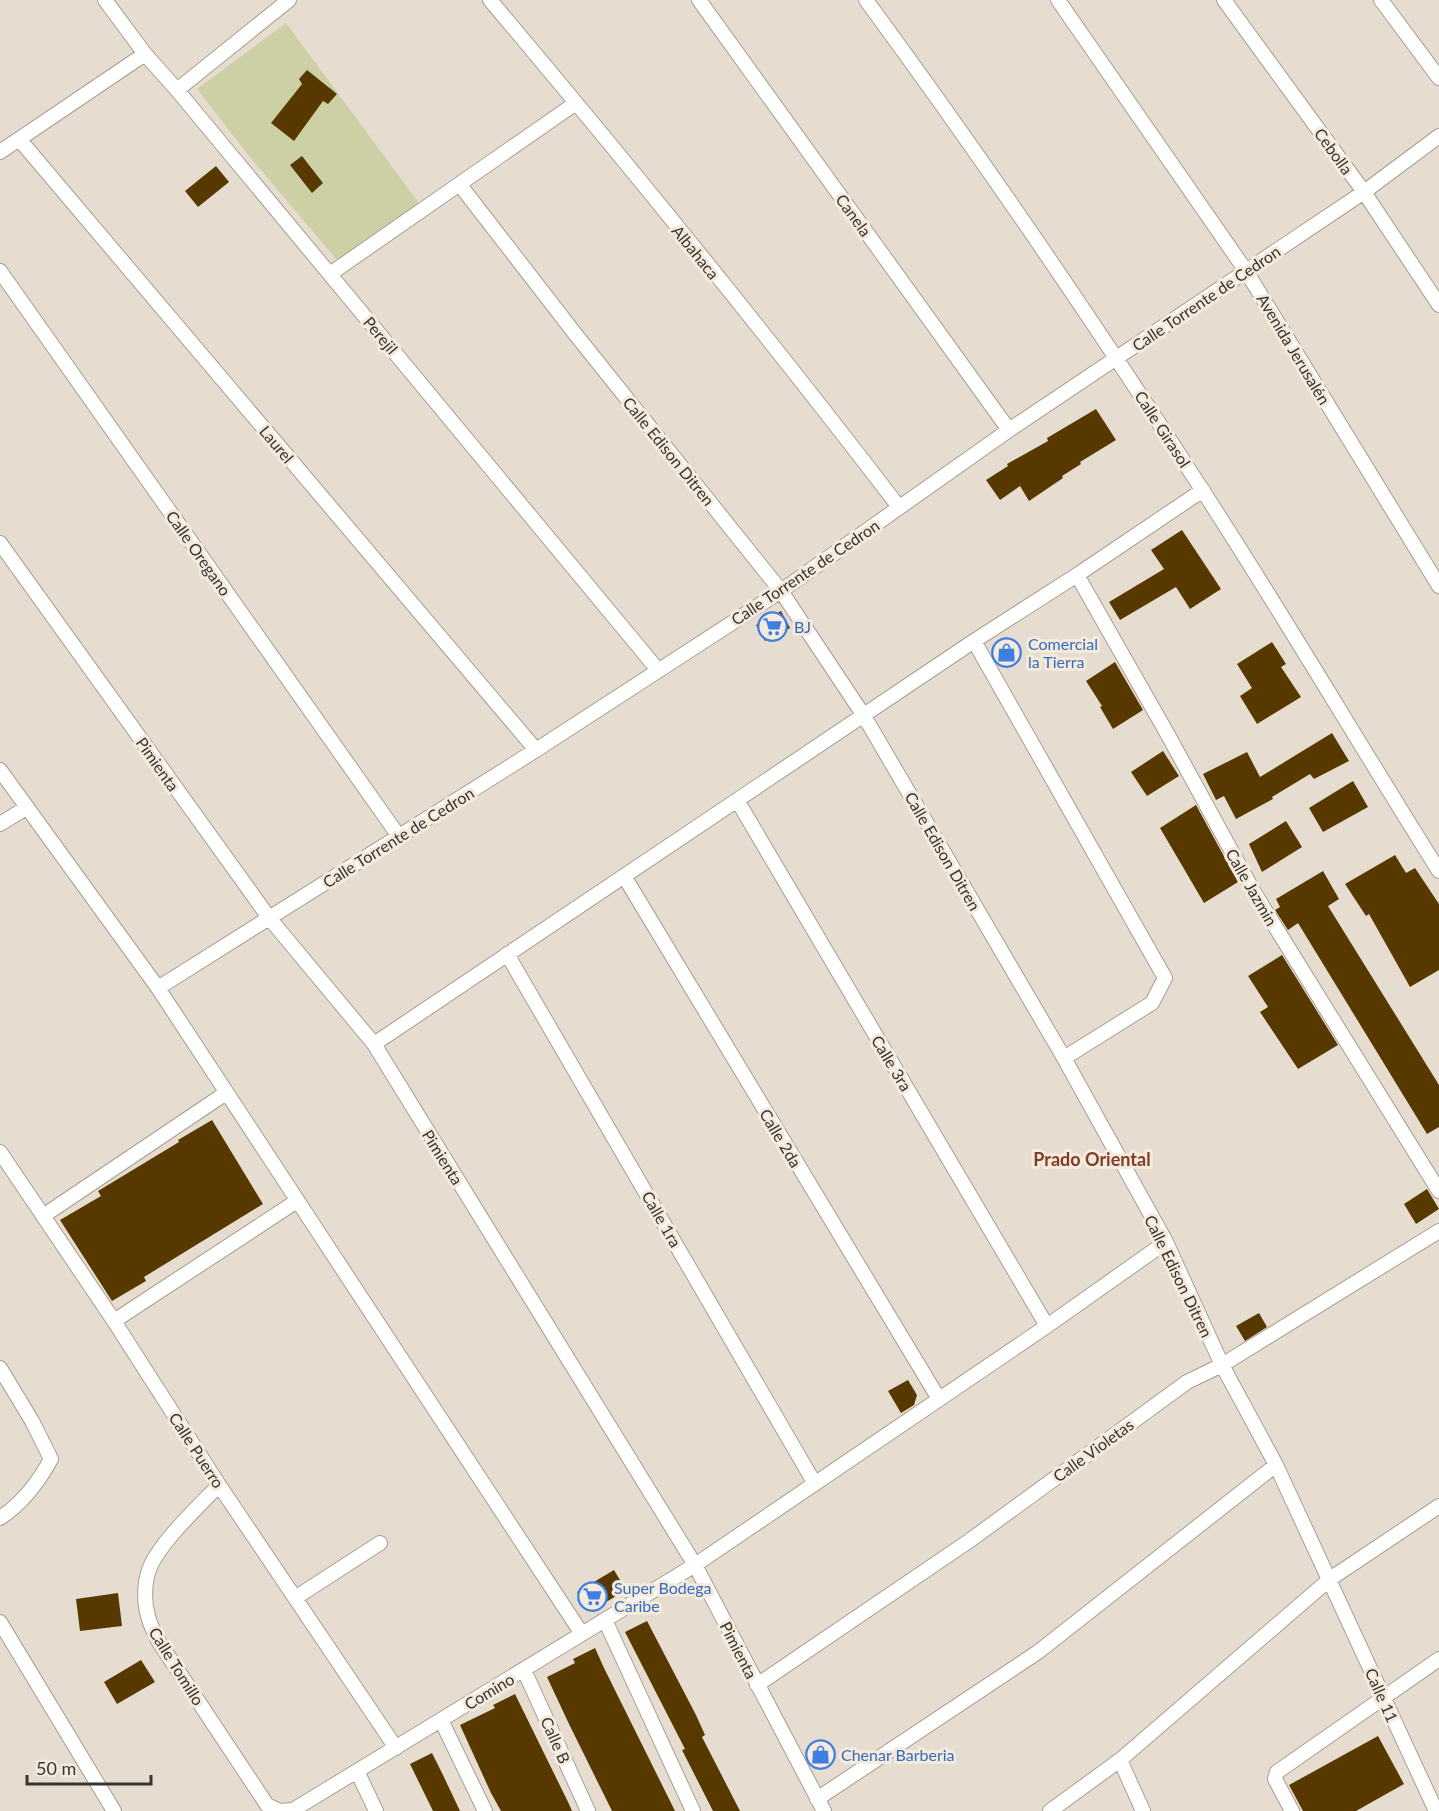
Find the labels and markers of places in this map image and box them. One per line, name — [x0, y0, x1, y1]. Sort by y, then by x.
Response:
supermarket icon: BJ — [757, 610, 789, 642]
place label: BJ — [794, 617, 811, 636]
place label: Comercial la Tierra — [1028, 634, 1098, 671]
shop icon: Comercial la Tierra — [991, 636, 1023, 668]
place label: Super Bodega Caribe — [614, 1578, 711, 1615]
supermarket icon: Super Bodega Caribe — [577, 1580, 609, 1612]
shop icon: Chenar Barberia — [804, 1738, 836, 1770]
place label: Chenar Barberia — [841, 1745, 955, 1764]

